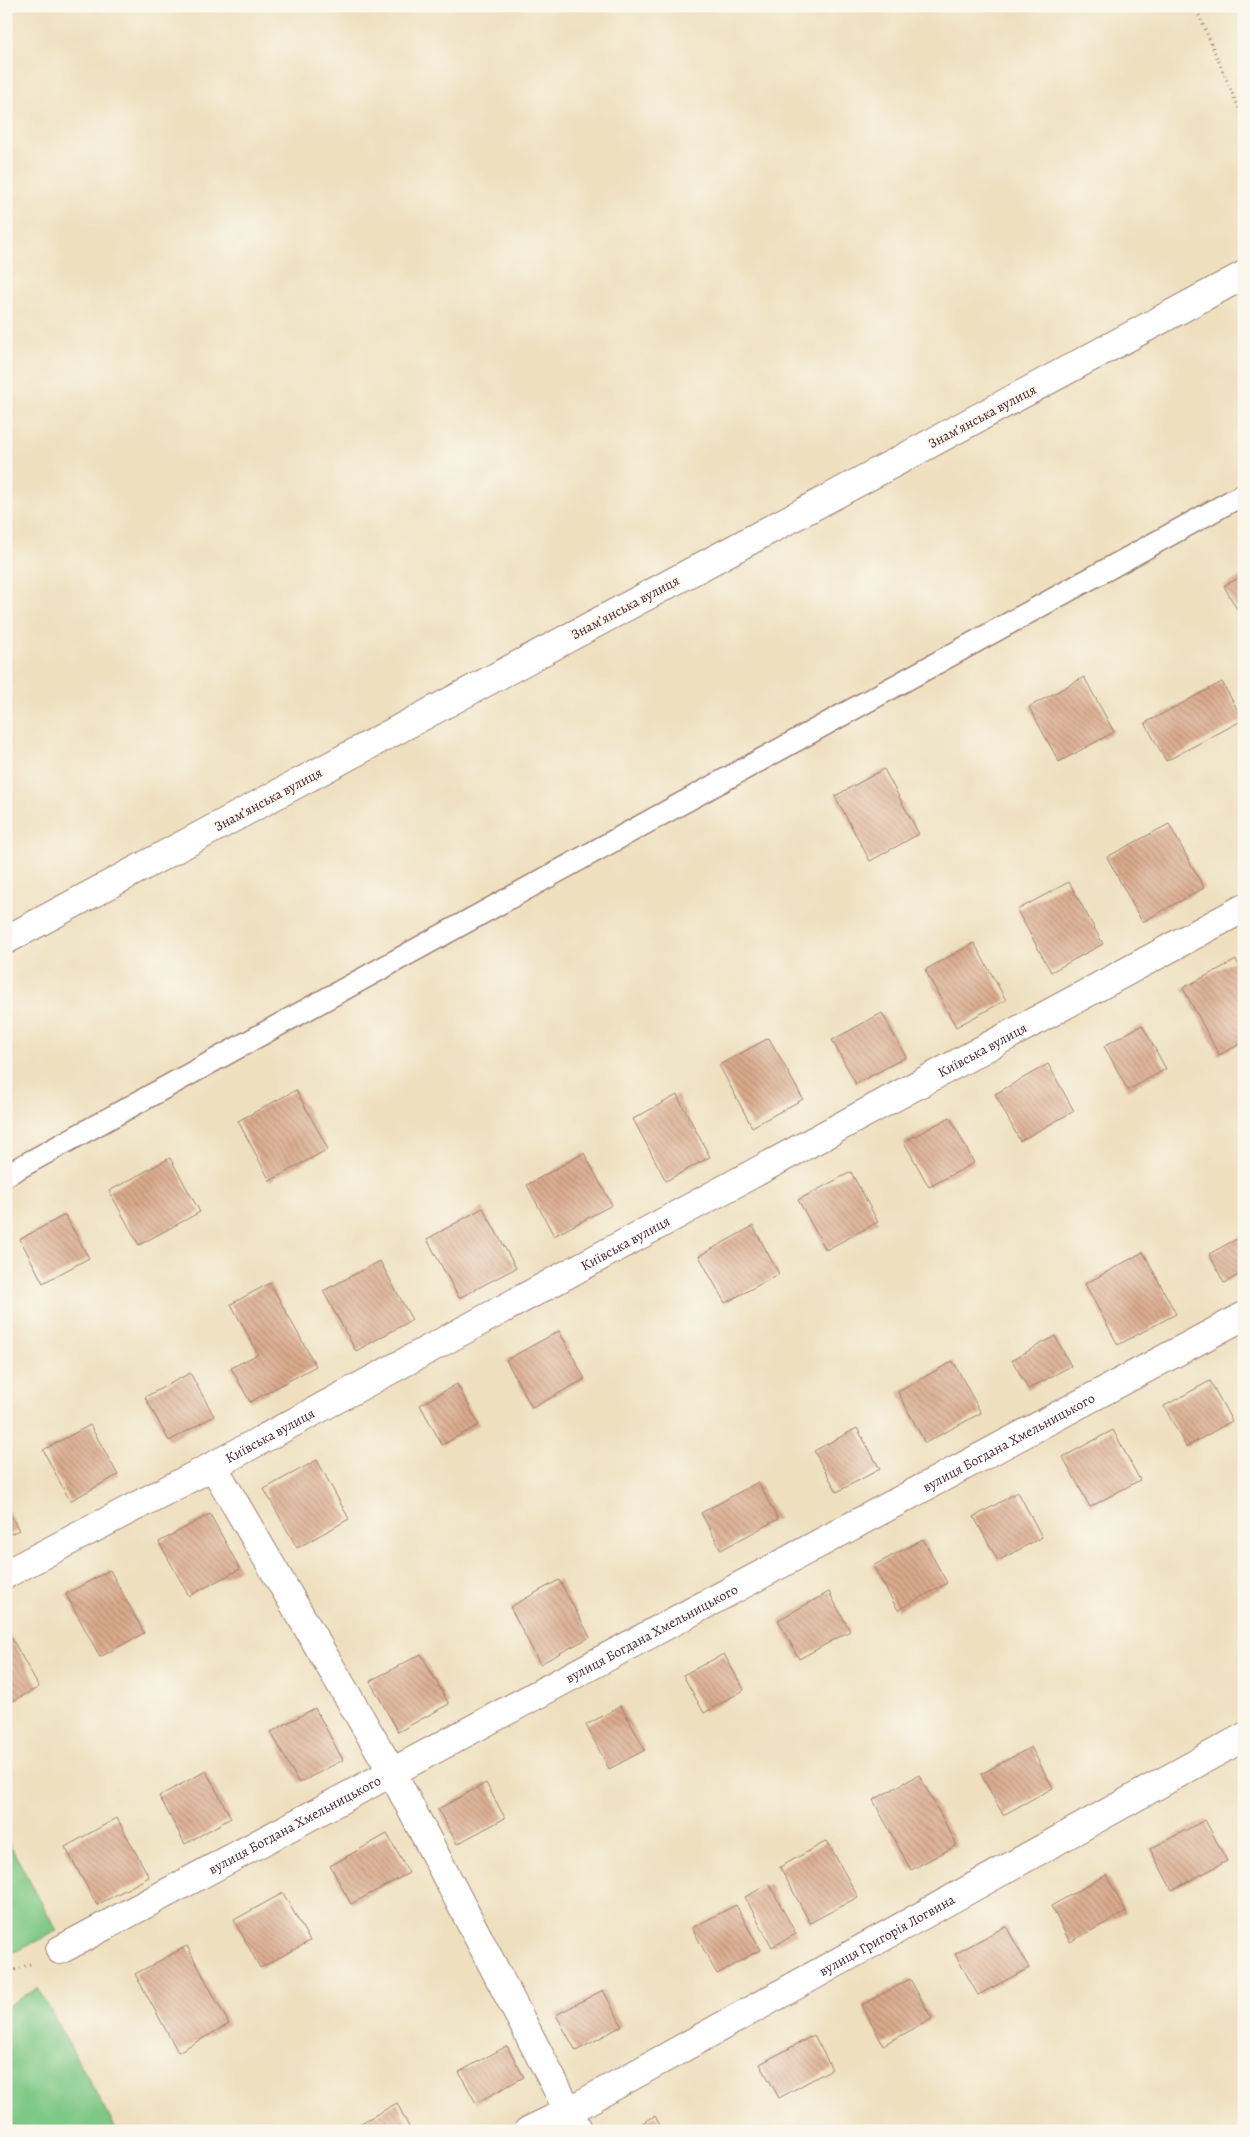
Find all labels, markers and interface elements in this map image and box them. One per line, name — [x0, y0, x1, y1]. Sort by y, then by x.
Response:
street label: Знамʼянська вулиця — [925, 380, 1040, 453]
street label: Знамʼянська вулиця — [568, 571, 683, 644]
street label: Знамʼянська вулиця — [211, 763, 326, 836]
street label: Київська вулиця — [934, 1018, 1031, 1082]
street label: Київська вулиця — [577, 1211, 674, 1275]
street label: вулиця Богдана Хмельницького — [919, 1389, 1098, 1496]
street label: Київська вулиця — [222, 1404, 318, 1468]
street label: вулиця Богдана Хмельницького — [562, 1580, 741, 1688]
street label: вулиця Богдана Хмельницького — [205, 1771, 384, 1879]
street label: вулиця Григорія Логвина — [816, 1890, 959, 1981]

